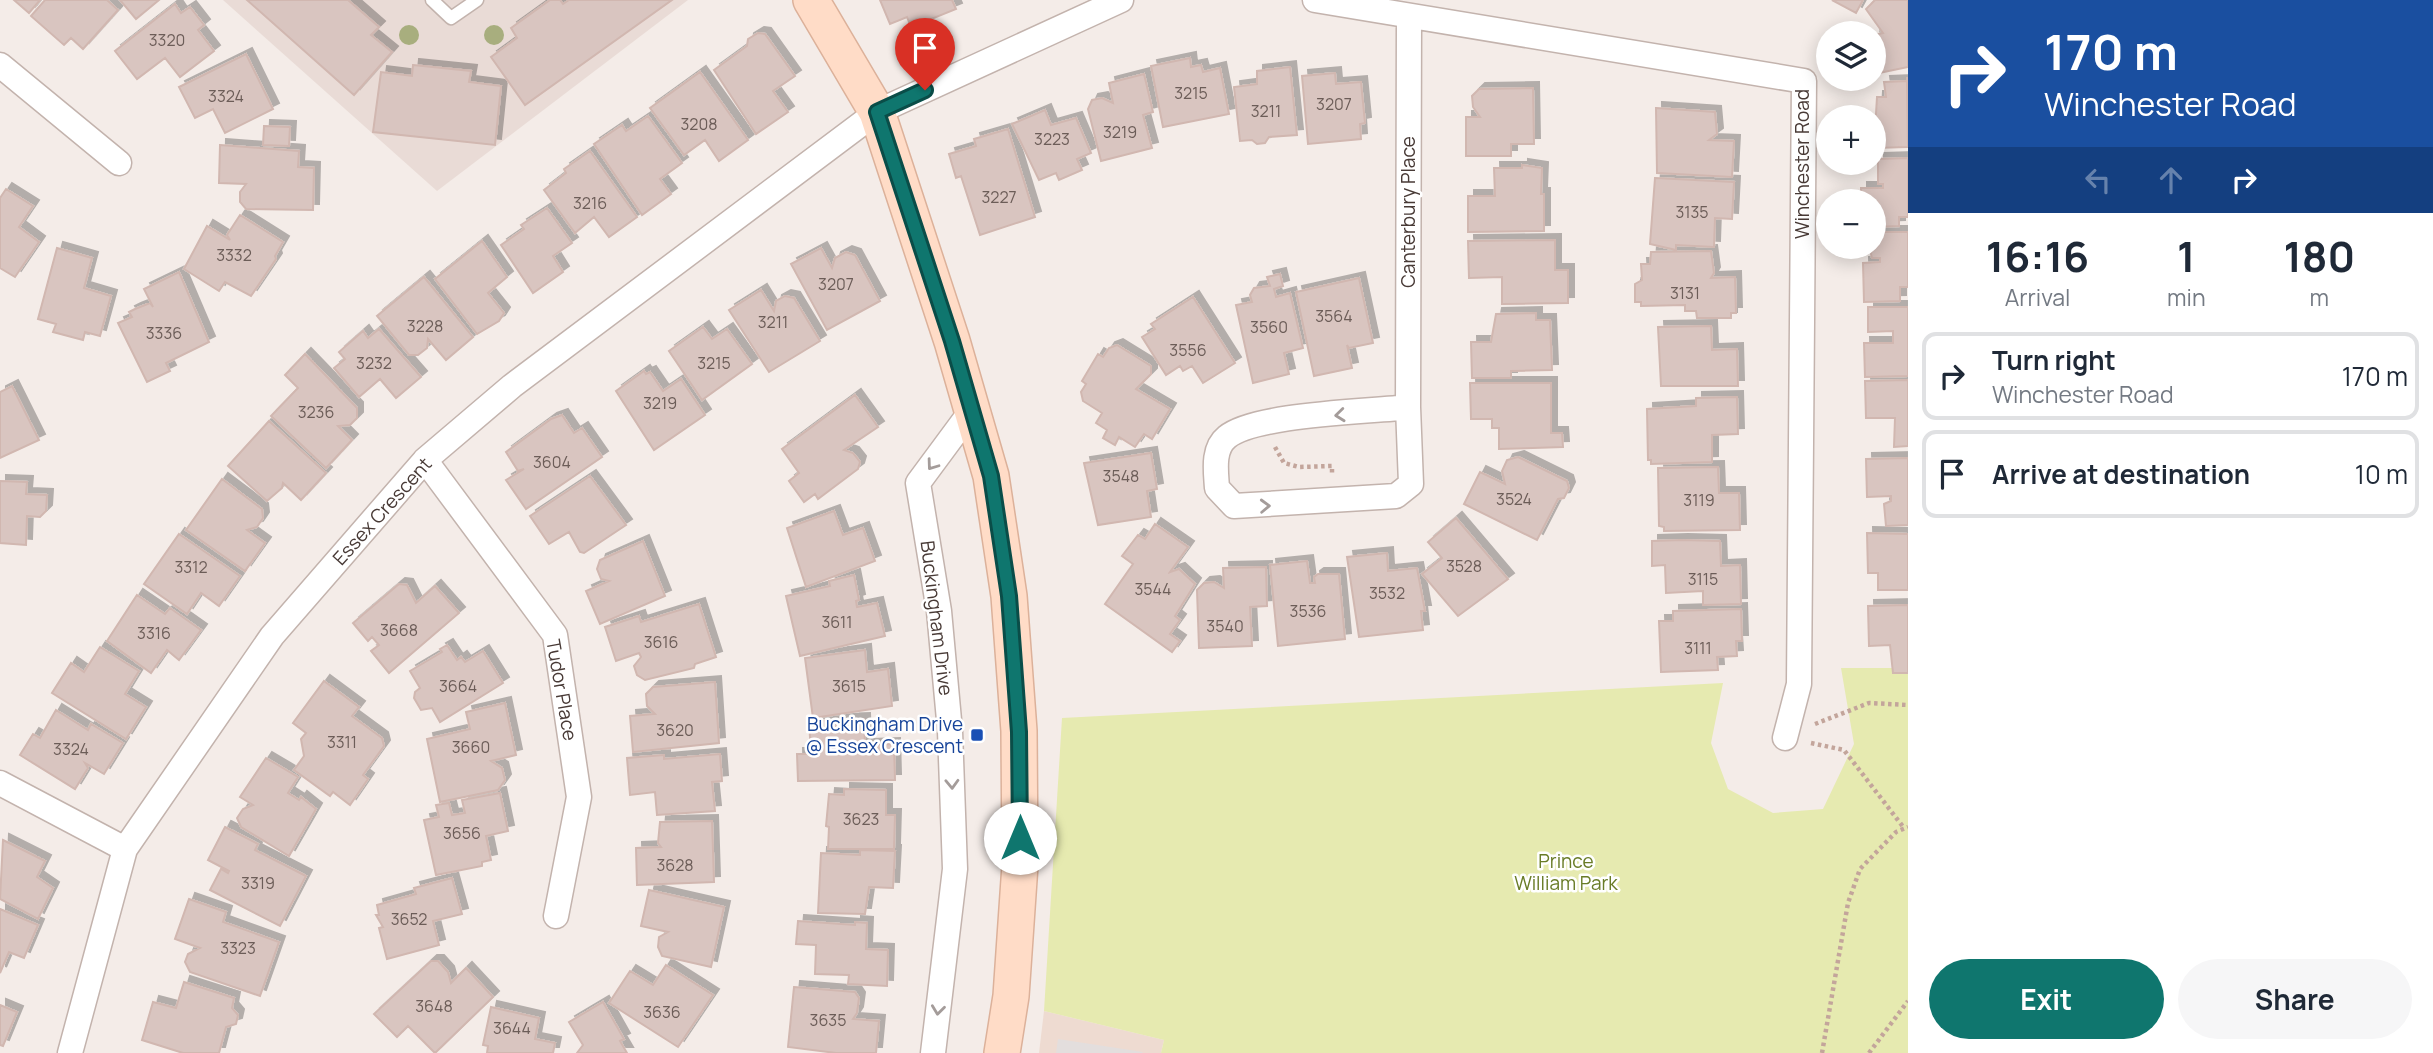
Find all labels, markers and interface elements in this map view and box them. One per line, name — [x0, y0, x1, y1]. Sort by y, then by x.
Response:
pin — [895, 18, 955, 90]
text: 170 m — [2044, 18, 2178, 85]
map controls — [1816, 21, 1886, 259]
button: layers — [1816, 21, 1886, 91]
icon: right — [1929, 28, 2020, 119]
house number: 3320 — [149, 29, 185, 51]
icon: arrive — [906, 29, 944, 67]
house number: 3215 — [1174, 82, 1208, 104]
text: Winchester Road — [2044, 82, 2297, 126]
house number: 3324 — [208, 85, 244, 107]
street label: Winchester Road — [1789, 89, 1815, 239]
house number: 3207 — [1316, 93, 1352, 115]
house number: 3211 — [1251, 100, 1281, 122]
button: + — [1816, 105, 1886, 175]
house number: 3208 — [680, 113, 718, 135]
house number: 3219 — [1103, 121, 1137, 143]
house number: 3223 — [1034, 128, 1070, 150]
street label: Canterbury Place — [1395, 136, 1421, 288]
icon: left — [2079, 161, 2117, 199]
icon: ahead — [2152, 161, 2190, 199]
icon: right — [2225, 161, 2263, 199]
house number: 3227 — [981, 186, 1017, 208]
button: − — [1816, 189, 1886, 259]
house number: 3216 — [573, 192, 607, 214]
house number: 3135 — [1675, 201, 1709, 223]
text: 16:16 — [1986, 227, 2089, 285]
text: 1 — [2177, 227, 2195, 285]
text: 180 — [2283, 227, 2355, 285]
house number: 3332 — [216, 244, 252, 266]
house number: 3207 — [818, 273, 854, 295]
text: Arrival — [2005, 281, 2070, 313]
text: min — [2167, 281, 2206, 313]
text: m — [2310, 281, 2329, 313]
house number: 3131 — [1670, 282, 1700, 304]
house number: 3564 — [1315, 305, 1353, 327]
house number: 3211 — [758, 311, 788, 333]
house number: 3228 — [407, 315, 443, 337]
house number: 3560 — [1250, 316, 1288, 338]
house number: 3336 — [146, 322, 182, 344]
house number: 3556 — [1169, 339, 1207, 361]
text: Turn right — [1992, 342, 2116, 378]
house number: 3232 — [356, 352, 392, 374]
house number: 3215 — [697, 352, 731, 374]
icon: right — [1933, 357, 1971, 395]
text: 170 m — [2342, 358, 2408, 394]
text: Winchester Road — [1992, 378, 2174, 410]
house number: 3219 — [643, 392, 677, 414]
house number: 3236 — [298, 401, 334, 423]
one-way arrow — [1334, 407, 1346, 422]
house number: 3604 — [533, 451, 571, 473]
street label: Essex Crescent — [327, 452, 437, 570]
icon: arrive — [1933, 455, 1971, 493]
text: Arrive at destination — [1992, 456, 2250, 492]
text: 10 m — [2355, 456, 2408, 492]
one-way arrow — [927, 457, 940, 469]
house number: 3548 — [1103, 465, 1139, 487]
house number: 3524 — [1496, 488, 1532, 510]
house number: 3119 — [1683, 489, 1715, 511]
one-way arrow — [1260, 498, 1271, 513]
street label: Buckingham Drive — [915, 539, 959, 697]
house number: 3528 — [1446, 555, 1482, 577]
house number: 3312 — [174, 556, 208, 578]
house number: 3115 — [1688, 568, 1718, 590]
house number: 3544 — [1134, 578, 1172, 600]
house number: 3532 — [1369, 582, 1405, 604]
house number: 3536 — [1290, 600, 1326, 622]
house number: 3611 — [821, 611, 853, 633]
house number: 3540 — [1206, 615, 1244, 637]
house number: 3668 — [380, 619, 418, 641]
house number: 3316 — [137, 622, 171, 644]
house number: 3616 — [644, 631, 678, 653]
street label: Tudor Place — [540, 637, 584, 743]
house number: 3111 — [1684, 637, 1712, 659]
house number: 3664 — [439, 675, 477, 697]
house number: 3615 — [832, 675, 866, 697]
place label: Buckingham Drive @ Essex Crescent — [805, 711, 963, 759]
house number: 3620 — [656, 719, 694, 741]
marker: Buckingham Drive @ Essex Crescent — [969, 727, 985, 743]
house number: 3311 — [327, 731, 357, 753]
house number: 3660 — [452, 736, 490, 758]
house number: 3324 — [53, 738, 89, 760]
one-way arrow — [944, 778, 959, 789]
position arrow — [983, 801, 1057, 875]
house number: 3623 — [843, 808, 879, 830]
house number: 3656 — [443, 822, 481, 844]
park label: Prince William Park — [1514, 848, 1618, 896]
house number: 3628 — [656, 854, 694, 876]
house number: 3319 — [241, 872, 275, 894]
house number: 3652 — [391, 908, 427, 930]
house number: 3323 — [220, 937, 256, 959]
button: Exit — [1929, 959, 2164, 1039]
button: Share — [2178, 959, 2412, 1039]
house number: 3648 — [415, 995, 453, 1017]
house number: 3636 — [643, 1001, 681, 1023]
one-way arrow — [931, 1004, 946, 1016]
house number: 3635 — [810, 1009, 846, 1031]
house number: 3644 — [493, 1017, 531, 1039]

